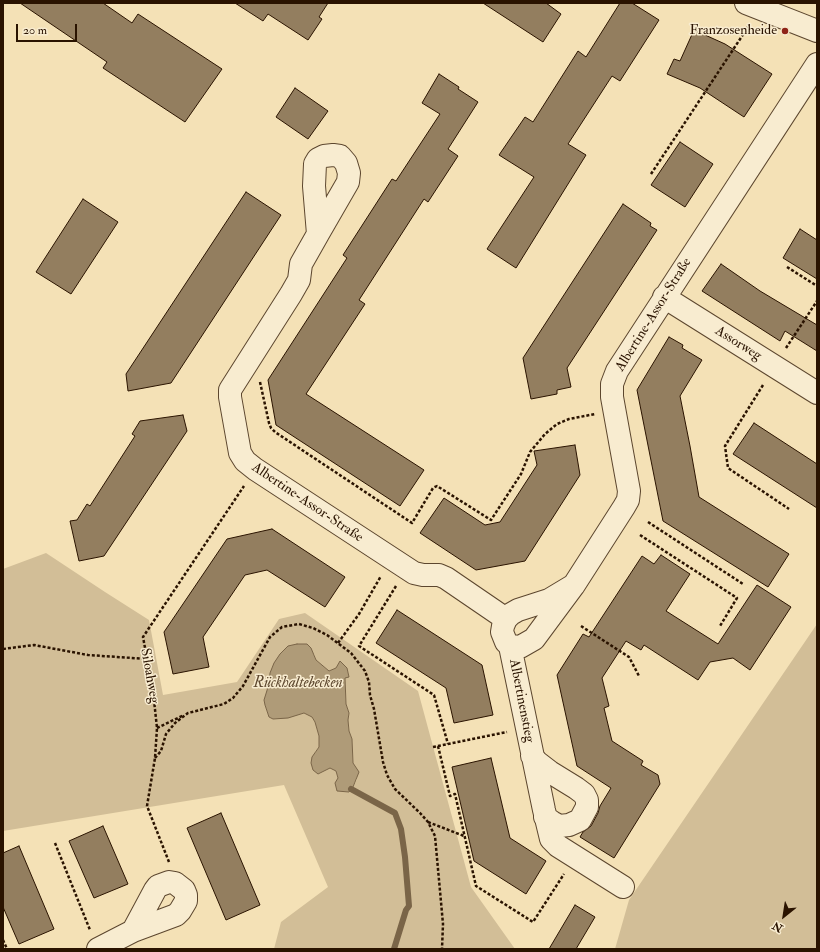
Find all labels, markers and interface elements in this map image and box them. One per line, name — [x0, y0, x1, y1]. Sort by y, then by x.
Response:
scale bar — [18, 16, 79, 42]
text: 20 m — [23, 23, 47, 38]
place label: Franzosenheide — [689, 23, 777, 39]
marker: Franzosenheide — [780, 26, 790, 36]
street label: Albertine-Assor-Straße — [612, 255, 696, 375]
street label: Assorweg — [712, 323, 764, 365]
street label: Albertine-Assor-Straße — [248, 459, 366, 547]
street label: Siloahweg — [136, 647, 162, 705]
street label: Albertinenstieg — [505, 658, 537, 744]
water label: Rückhaltebecken — [253, 675, 343, 693]
north arrow — [764, 896, 804, 936]
text: N — [770, 919, 785, 935]

